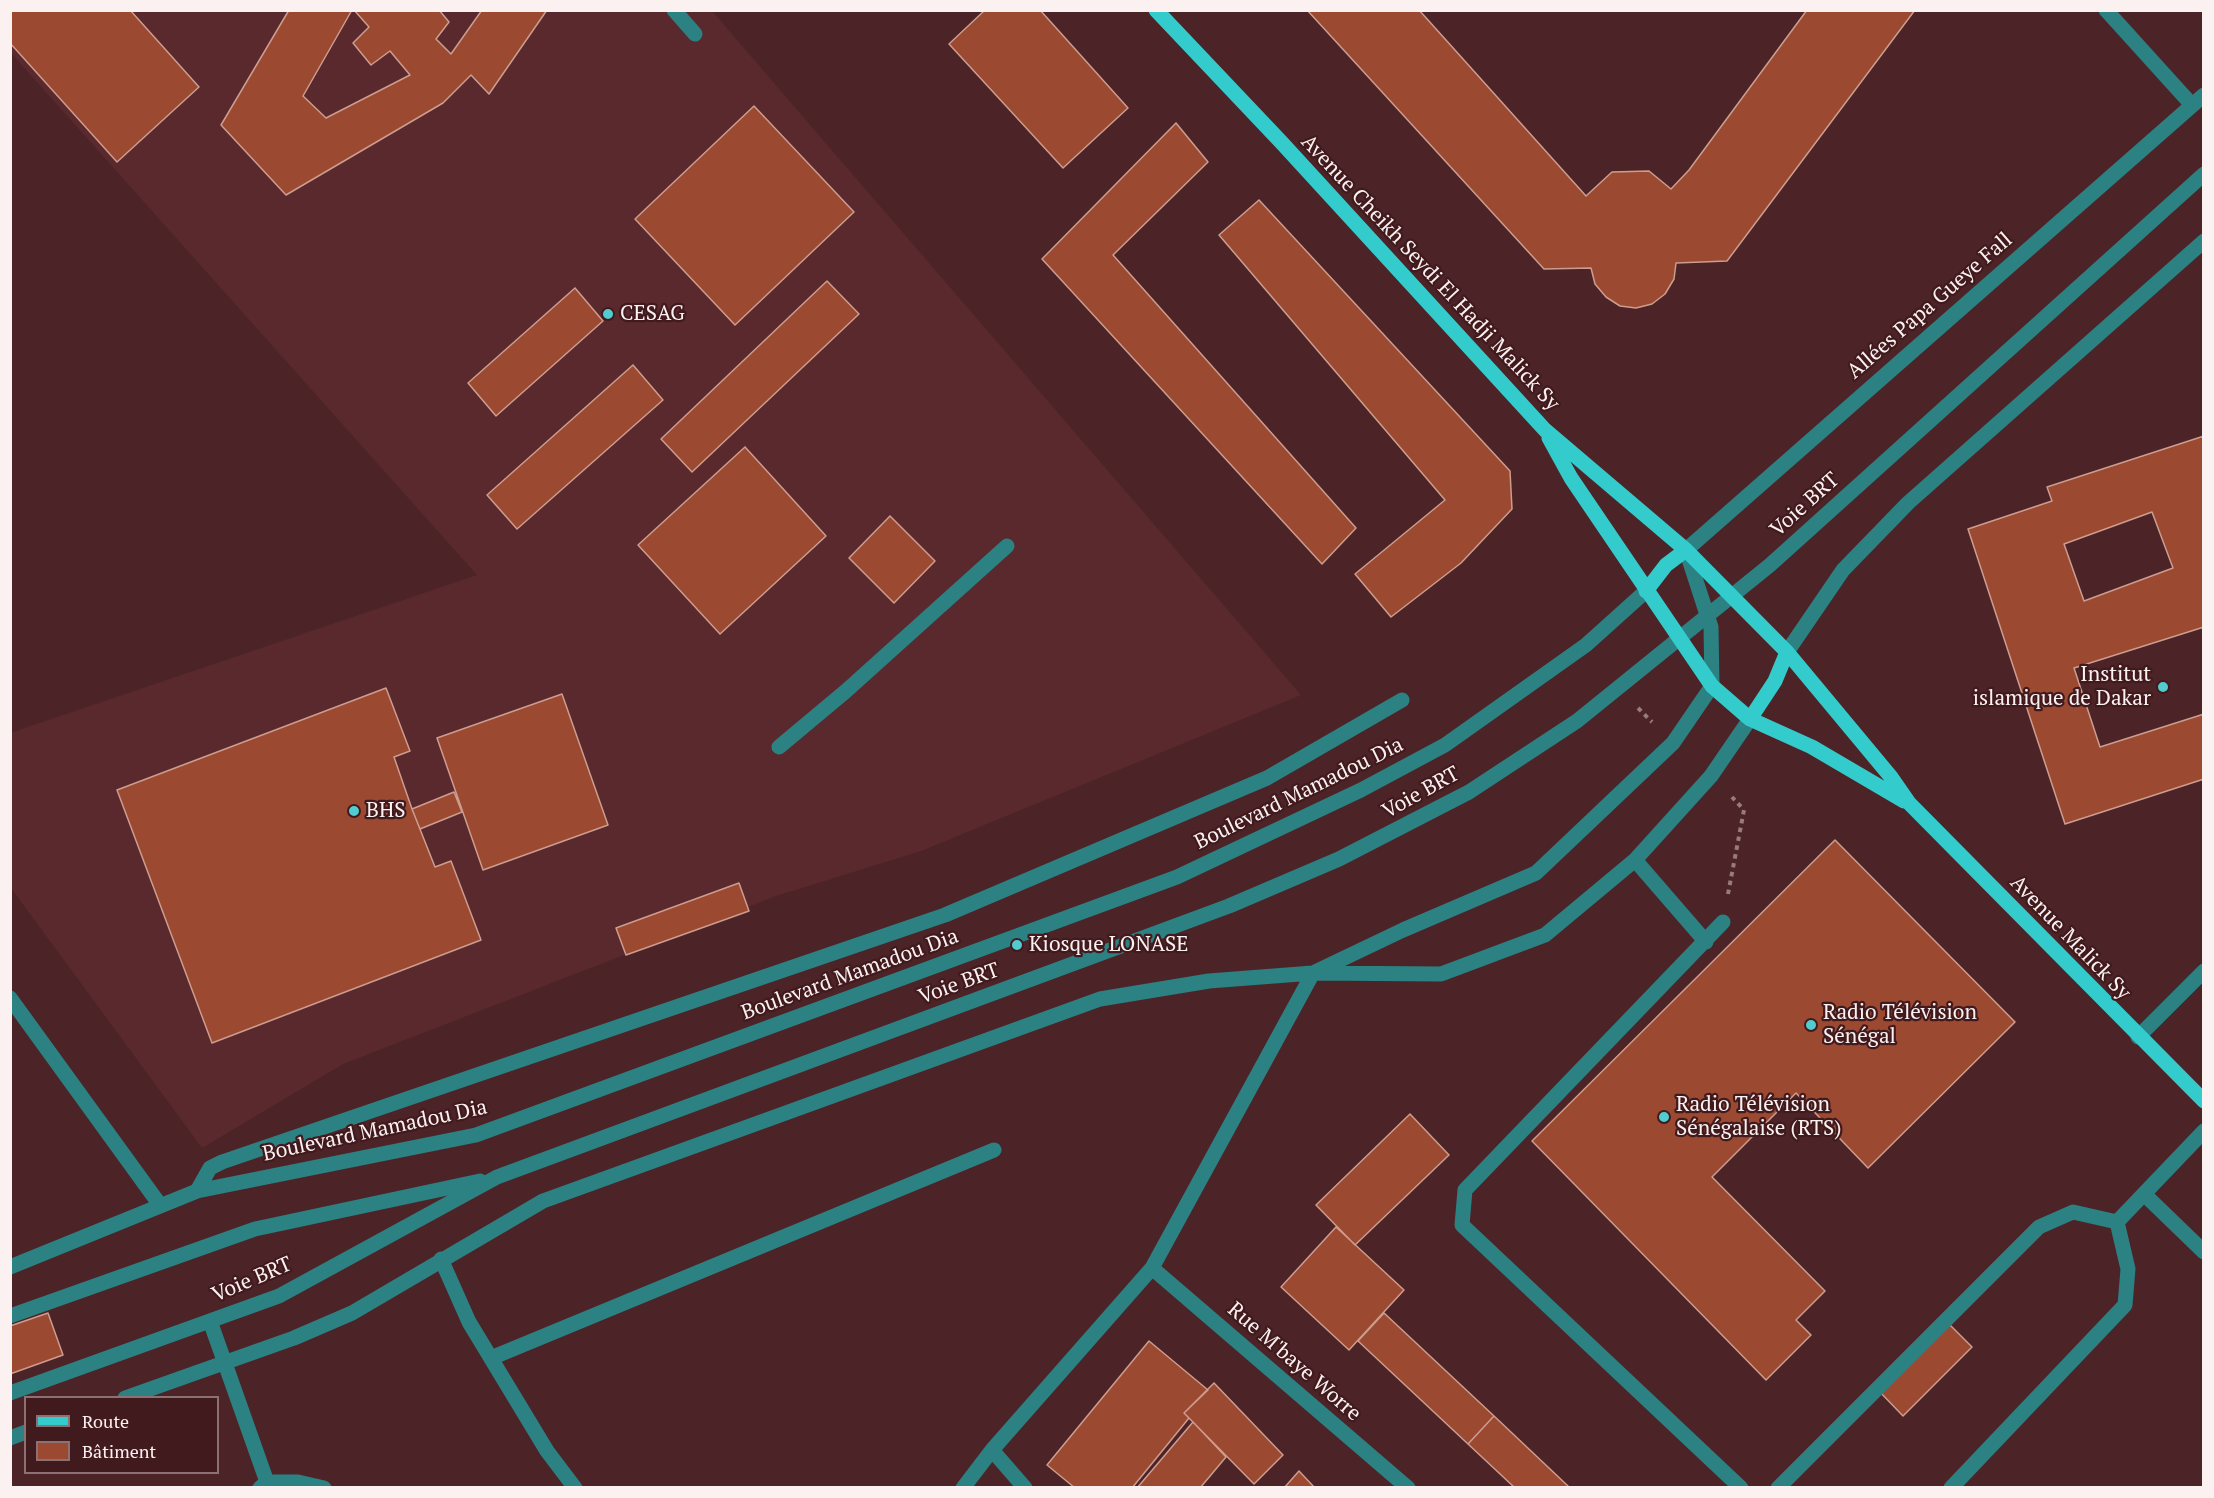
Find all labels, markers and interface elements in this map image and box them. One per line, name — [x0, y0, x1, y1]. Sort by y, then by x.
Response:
street label: Avenue Cheikh Seydi El Hadji Malick Sy — [1295, 130, 1565, 416]
street label: Allées Papa Gueye Fall — [1842, 228, 2018, 384]
place label: CESAG — [620, 301, 685, 327]
marker: CESAG — [601, 307, 615, 321]
street label: Voie BRT — [1765, 467, 1845, 543]
place label: Institut islamique de Dakar — [1973, 662, 2151, 712]
marker: Institut islamique de Dakar — [2156, 680, 2170, 694]
street label: Boulevard Mamadou Dia — [1191, 732, 1407, 856]
street label: Voie BRT — [1378, 762, 1464, 824]
place label: BHS — [366, 798, 405, 824]
marker: BHS — [347, 804, 361, 818]
street label: Avenue Malick Sy — [2004, 871, 2136, 1005]
street label: Boulevard Mamadou Dia — [738, 924, 962, 1026]
place label: Kiosque LONASE — [1029, 932, 1189, 958]
marker: Kiosque LONASE — [1010, 938, 1024, 952]
street label: Voie BRT — [915, 958, 1003, 1010]
place label: Radio Télévision Sénégal — [1823, 1000, 1977, 1050]
marker: Radio Télévision Sénégal — [1804, 1018, 1818, 1032]
place label: Radio Télévision Sénégalaise (RTS) — [1676, 1092, 1842, 1142]
street label: Boulevard Mamadou Dia — [260, 1095, 490, 1167]
marker: Radio Télévision Sénégalaise (RTS) — [1657, 1110, 1671, 1124]
street label: Voie BRT — [208, 1252, 296, 1308]
street label: Rue M'baye Worre — [1222, 1297, 1366, 1427]
legend — [24, 1396, 219, 1474]
text: Route — [82, 1409, 129, 1433]
text: Bâtiment — [82, 1439, 156, 1463]

